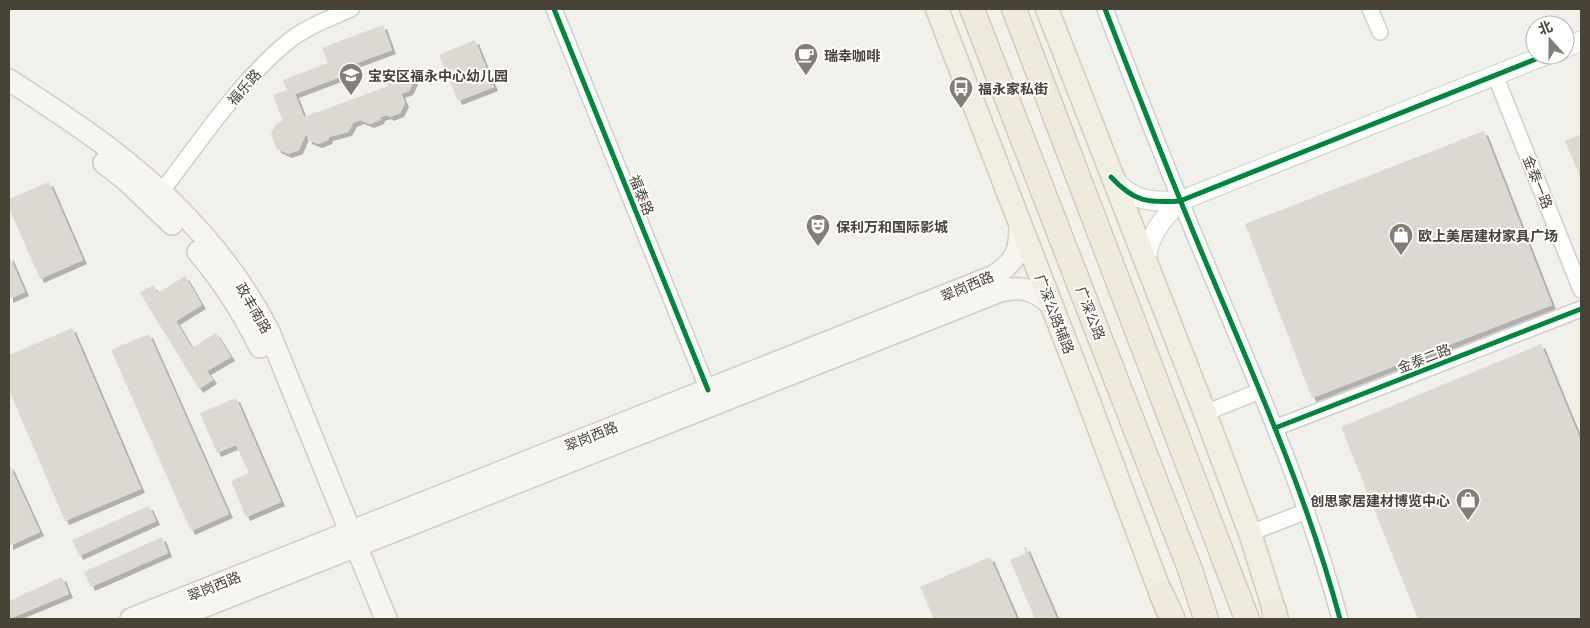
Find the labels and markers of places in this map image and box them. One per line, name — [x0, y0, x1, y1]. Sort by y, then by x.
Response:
cafe icon: 瑞幸咖啡 — [793, 42, 819, 76]
place label: 瑞幸咖啡 — [824, 47, 881, 64]
school or university icon: 宝安区福永中心幼儿园 — [338, 62, 364, 96]
place label: 宝安区福永中心幼儿园 — [368, 67, 508, 84]
bus stop icon: 福永家私街 — [948, 75, 974, 109]
place label: 福永家私街 — [978, 80, 1048, 97]
theatre icon: 保利万和国际影城 — [805, 213, 831, 247]
place label: 保利万和国际影城 — [836, 218, 948, 235]
shop icon: 欧上美居建材家具广场 — [1388, 222, 1414, 256]
place label: 欧上美居建材家具广场 — [1418, 227, 1558, 244]
shop icon: 创思家居建材博览中心 — [1455, 487, 1481, 521]
place label: 创思家居建材博览中心 — [1310, 492, 1450, 509]

